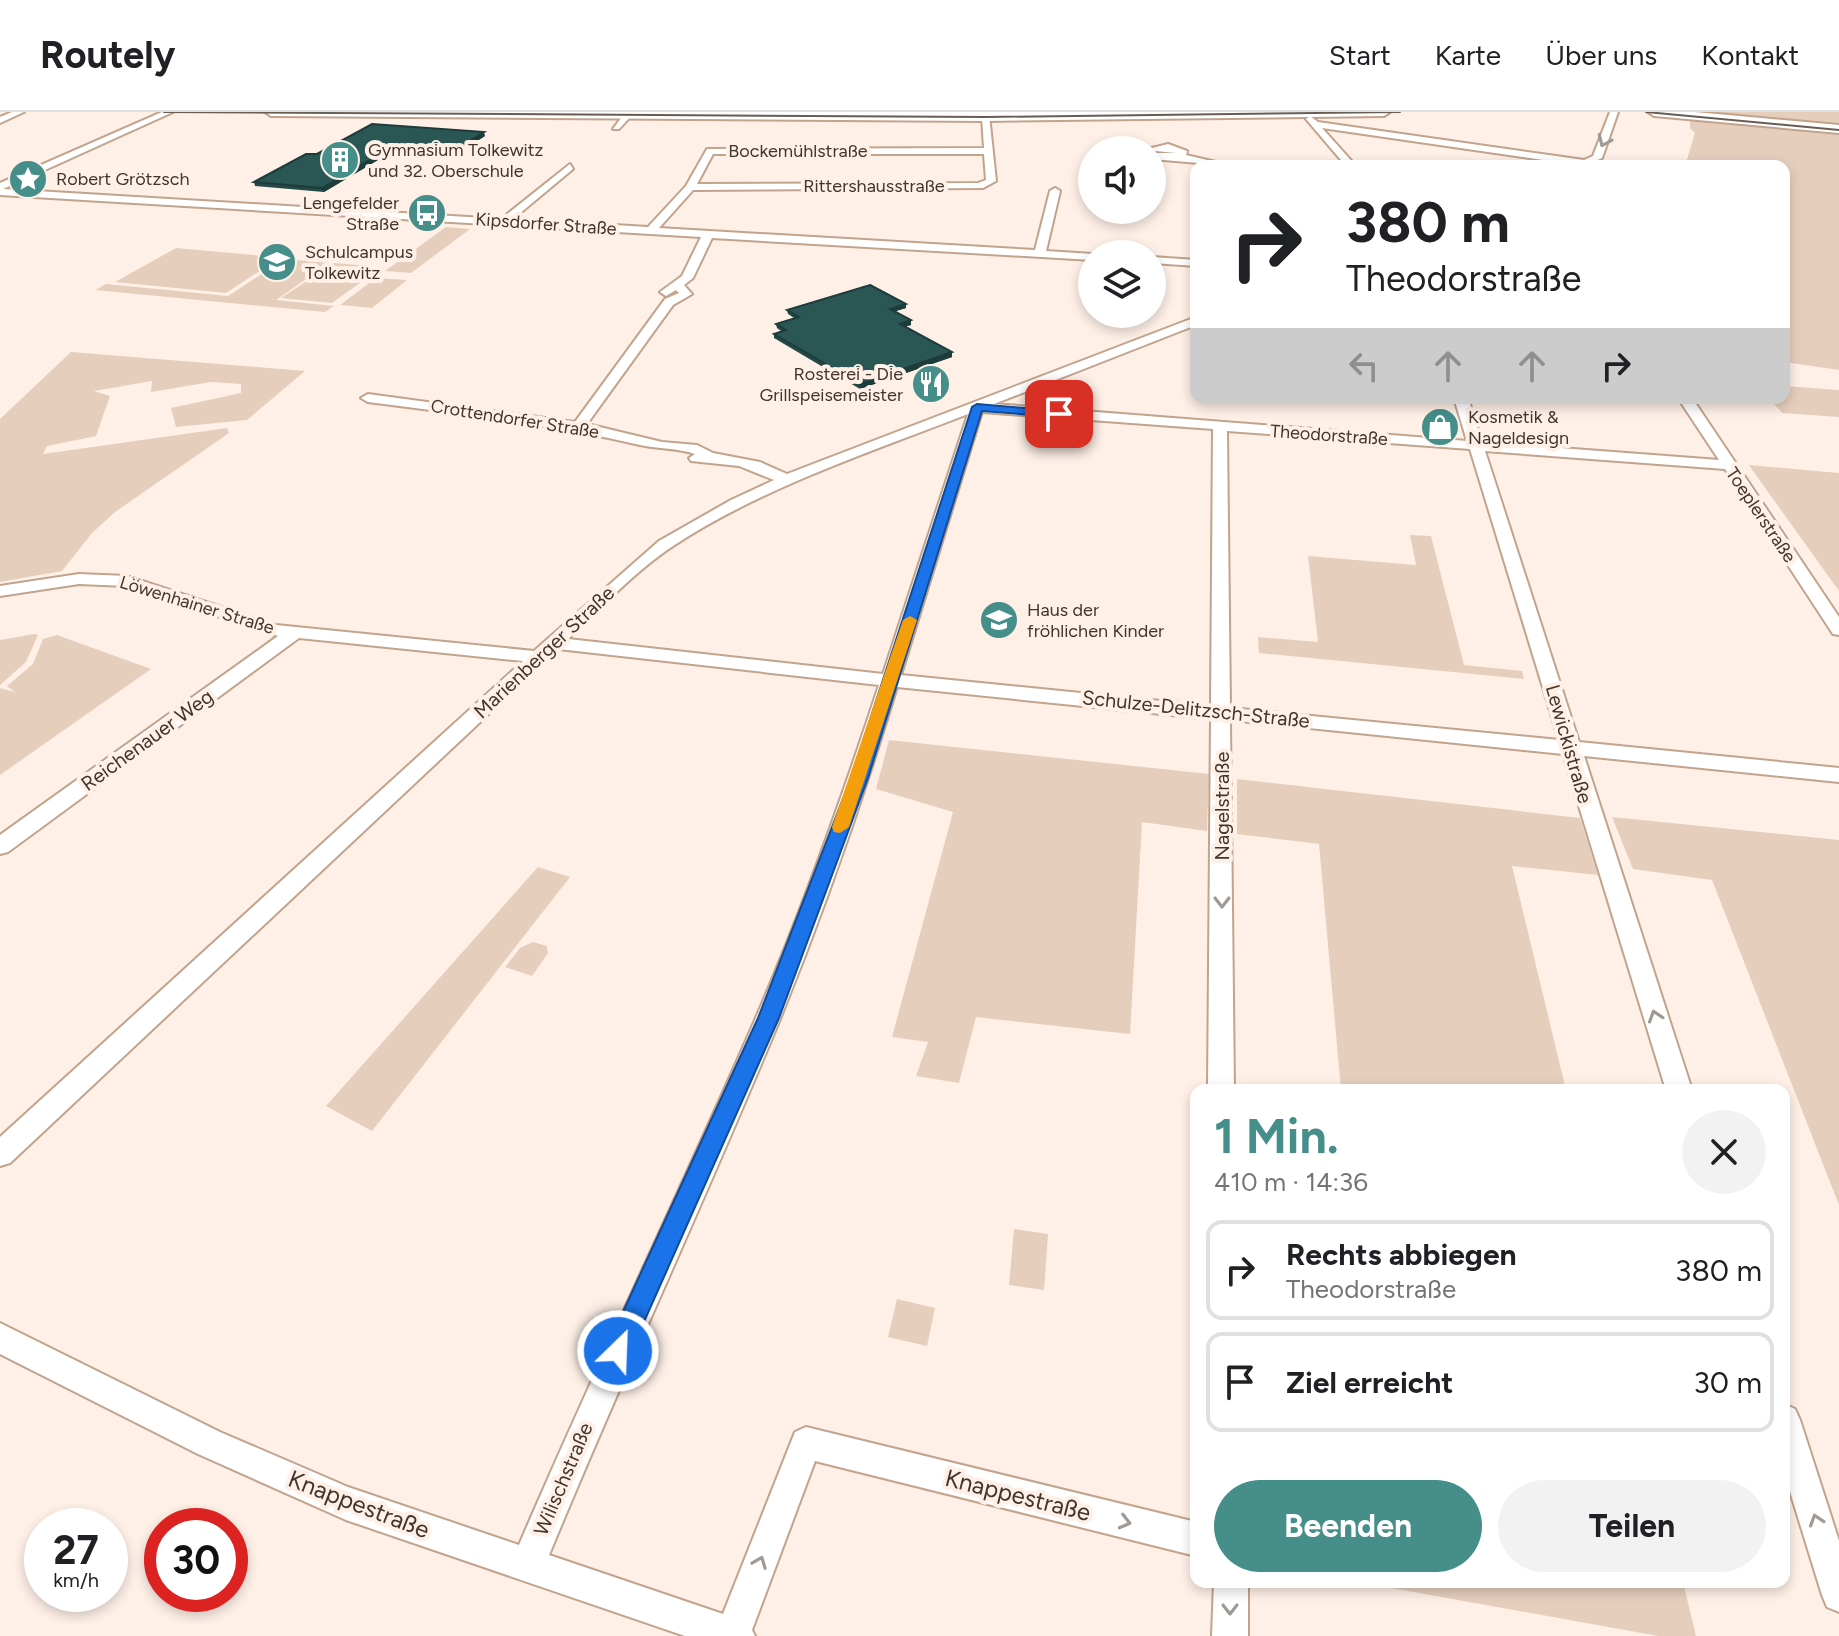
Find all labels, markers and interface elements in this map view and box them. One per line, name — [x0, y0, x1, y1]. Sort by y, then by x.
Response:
text: Routely — [40, 32, 175, 78]
text: Start — [1329, 38, 1391, 72]
text: Karte — [1435, 38, 1501, 72]
text: Über uns — [1545, 38, 1657, 72]
text: Kontakt — [1701, 38, 1799, 72]
one-way arrow — [1598, 133, 1614, 148]
map controls — [1078, 136, 1166, 328]
button: sound — [1078, 136, 1166, 224]
building icon: Gymnasium Tolkewitz und 32. Oberschule — [319, 139, 361, 181]
place label: Gymnasium Tolkewitz und 32. Oberschule — [368, 139, 544, 182]
street label: Bockemühlstraße — [728, 140, 868, 162]
place icon: Robert Grötzsch — [7, 158, 49, 200]
place label: Robert Grötzsch — [56, 168, 189, 190]
street label: Rittershausstraße — [803, 175, 945, 197]
text: 380 m — [1346, 189, 1510, 256]
place label: Lengefelder Straße — [303, 192, 399, 235]
bus stop icon: Lengefelder Straße — [406, 192, 448, 234]
icon: right — [1214, 192, 1318, 296]
street label: Kipsdorfer Straße — [475, 208, 617, 240]
button: layers — [1078, 240, 1166, 328]
school or university icon: Schulcampus Tolkewitz — [256, 241, 298, 283]
place label: Schulcampus Tolkewitz — [305, 241, 413, 284]
text: Theodorstraße — [1346, 257, 1582, 300]
icon: left — [1342, 344, 1386, 388]
icon: ahead — [1426, 344, 1470, 388]
icon: ahead — [1510, 344, 1554, 388]
icon: right — [1594, 344, 1638, 388]
place label: Rosterei - Die Grillspeisemeister — [760, 363, 903, 406]
restaurant icon: Rosterei - Die Grillspeisemeister — [910, 363, 952, 405]
pin — [1025, 380, 1093, 448]
icon: arrive — [1037, 392, 1081, 436]
street label: Crottendorfer Straße — [429, 395, 601, 443]
shop icon: Kosmetik & Nageldesign — [1419, 406, 1461, 448]
place label: Kosmetik & Nageldesign — [1468, 406, 1569, 449]
street label: Theodorstraße — [1269, 420, 1389, 450]
street label: Toeplerstraße — [1721, 463, 1801, 567]
street label: Löwenhainer Straße — [117, 571, 277, 639]
street label: Marienberger Straße — [469, 581, 619, 723]
school or university icon: Haus der fröhlichen Kinder — [978, 599, 1020, 641]
place label: Haus der fröhlichen Kinder — [1027, 599, 1164, 642]
street label: Lewickistraße — [1541, 682, 1597, 806]
street label: Reichenauer Weg — [76, 684, 218, 796]
street label: Schulze-Delitzsch-Straße — [1081, 685, 1311, 733]
street label: Nagelstraße — [1210, 752, 1234, 860]
one-way arrow — [1213, 896, 1231, 909]
one-way arrow — [1649, 1009, 1665, 1023]
text: 1 Min. — [1214, 1107, 1339, 1165]
button: close — [1682, 1110, 1766, 1194]
text: 410 m · 14:36 — [1214, 1166, 1368, 1198]
text: Rechts abbiegen — [1286, 1236, 1517, 1273]
icon: right — [1218, 1248, 1262, 1292]
text: 380 m — [1675, 1252, 1762, 1289]
text: Theodorstraße — [1286, 1273, 1456, 1305]
position arrow — [576, 1309, 660, 1393]
icon: arrive — [1218, 1360, 1262, 1404]
text: Ziel erreicht — [1286, 1364, 1453, 1401]
text: 30 m — [1694, 1364, 1762, 1401]
street label: Wilischstraße — [528, 1419, 598, 1539]
street label: Knappestraße — [942, 1463, 1094, 1527]
street label: Knappestraße — [284, 1464, 434, 1544]
button: Beenden — [1214, 1480, 1482, 1572]
button: Teilen — [1498, 1480, 1766, 1572]
speed limit sign: 30 — [144, 1508, 248, 1612]
one-way arrow — [1117, 1512, 1131, 1529]
one-way arrow — [1809, 1514, 1825, 1528]
text: 27 — [53, 1526, 99, 1574]
one-way arrow — [750, 1556, 767, 1570]
text: km/h — [53, 1568, 99, 1592]
one-way arrow — [1222, 1603, 1239, 1616]

